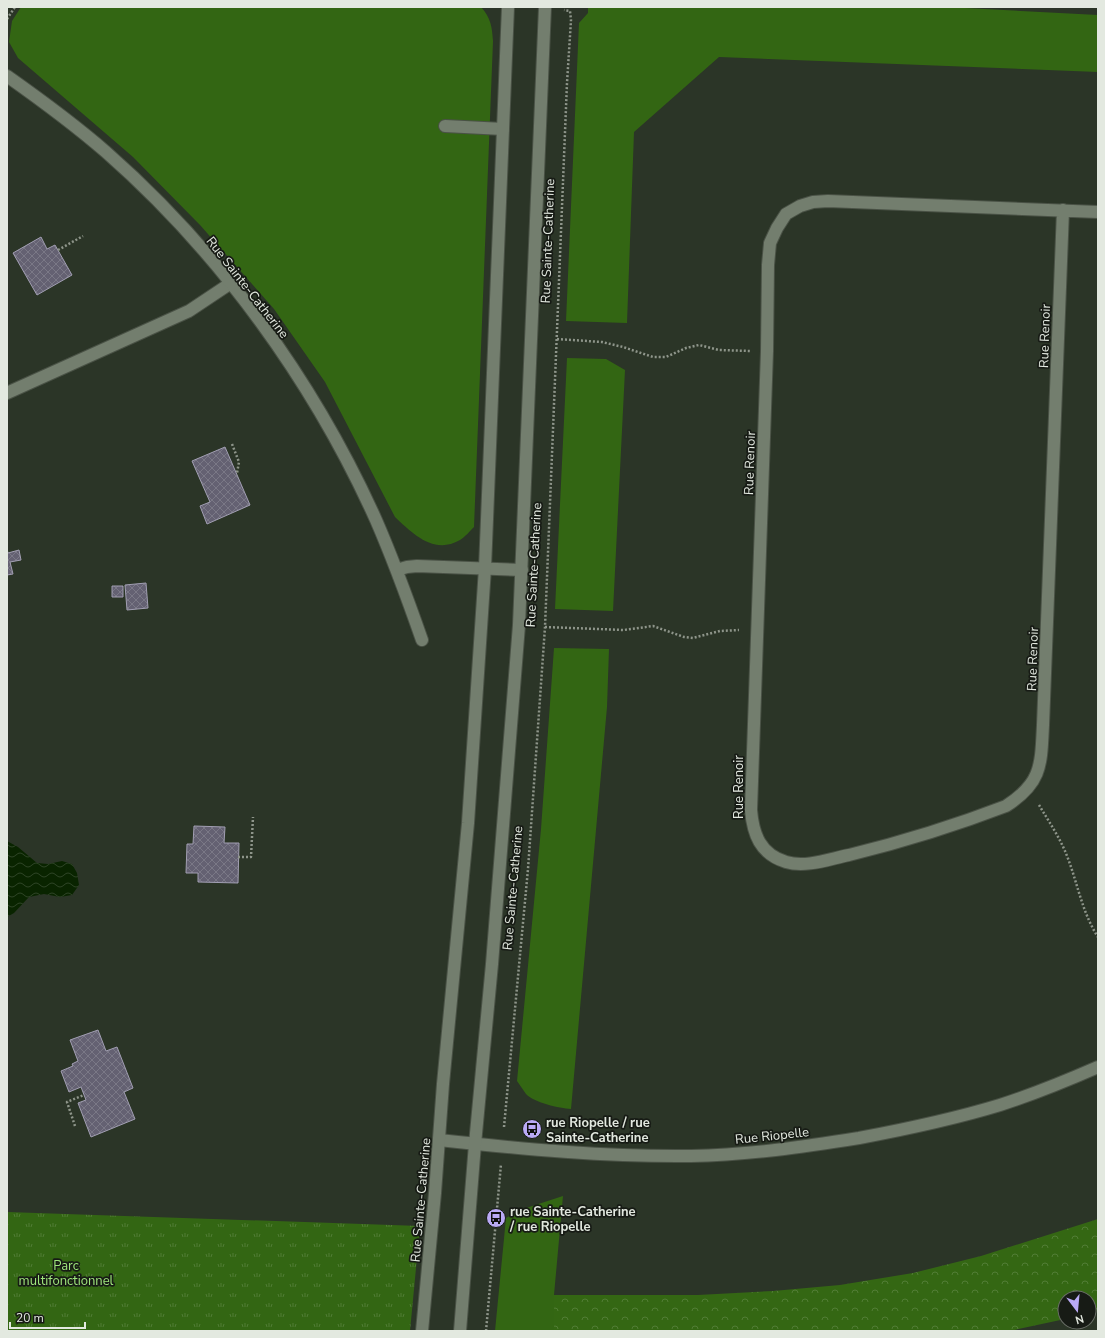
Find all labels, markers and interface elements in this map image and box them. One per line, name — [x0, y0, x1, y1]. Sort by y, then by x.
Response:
street label: Rue Sainte-Catherine — [537, 178, 559, 304]
street label: Rue Sainte-Catherine — [202, 233, 293, 342]
street label: Rue Renoir — [1035, 303, 1055, 368]
street label: Rue Renoir — [740, 430, 760, 495]
street label: Rue Sainte-Catherine — [522, 502, 546, 628]
street label: Rue Renoir — [1023, 626, 1043, 691]
street label: Rue Renoir — [730, 755, 748, 819]
street label: Rue Sainte-Catherine — [499, 825, 527, 951]
place label: rue Riopelle / rue Sainte-Catherine — [546, 1114, 650, 1147]
bus stop icon: rue Riopelle / rue Sainte-Catherine — [521, 1118, 543, 1140]
street label: Rue Riopelle — [734, 1123, 810, 1149]
street label: Rue Sainte-Catherine — [407, 1137, 435, 1263]
place label: rue Sainte-Catherine / rue Riopelle — [509, 1203, 636, 1236]
bus stop icon: rue Sainte-Catherine / rue Riopelle — [485, 1207, 507, 1229]
park label: Parc multifonctionnel — [19, 1257, 114, 1290]
north arrow — [1057, 1290, 1097, 1330]
scale bar — [10, 1304, 85, 1330]
text: 20 m — [16, 1310, 44, 1326]
text: N — [1074, 1311, 1086, 1327]

